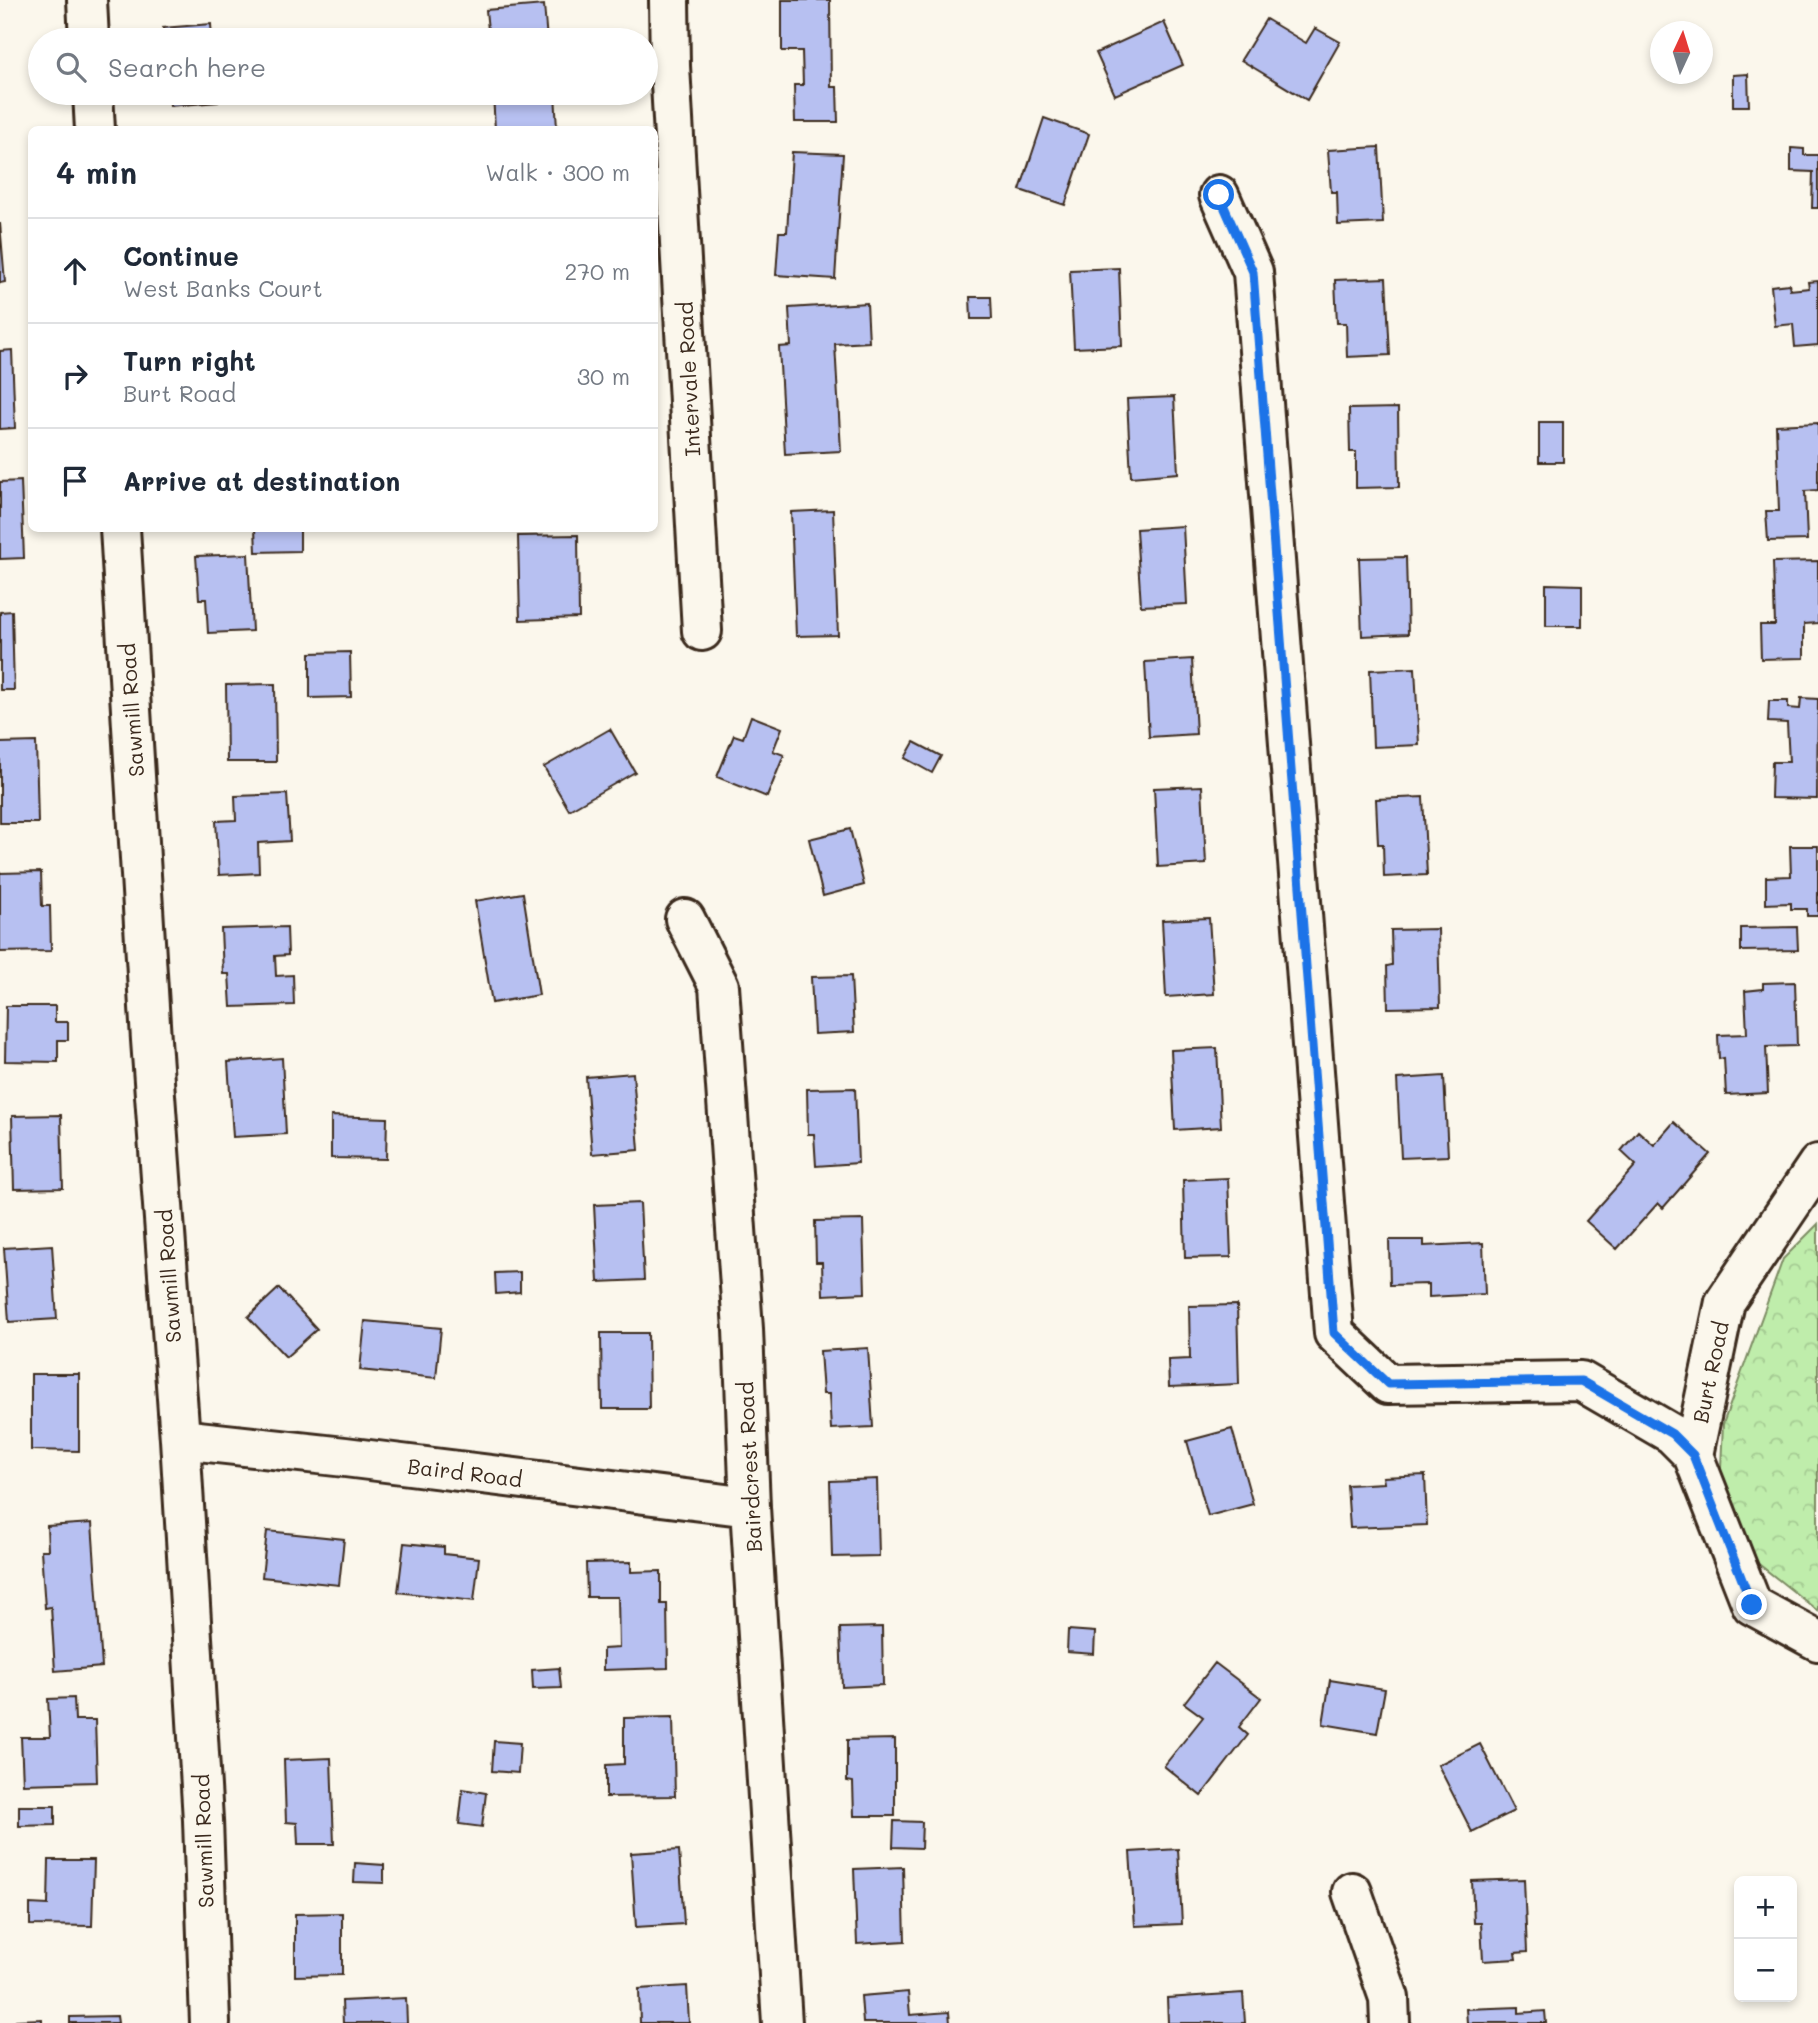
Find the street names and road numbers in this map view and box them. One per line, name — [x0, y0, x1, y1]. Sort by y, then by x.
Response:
street label: Intervale Road — [670, 301, 706, 457]
street label: Sawmill Road — [113, 642, 149, 778]
street label: Sawmill Road — [150, 1208, 186, 1344]
street label: Burt Road — [1686, 1319, 1734, 1425]
street label: Bairdcrest Road — [731, 1381, 767, 1553]
street label: Baird Road — [406, 1452, 524, 1492]
street label: Sawmill Road — [187, 1774, 219, 1908]

